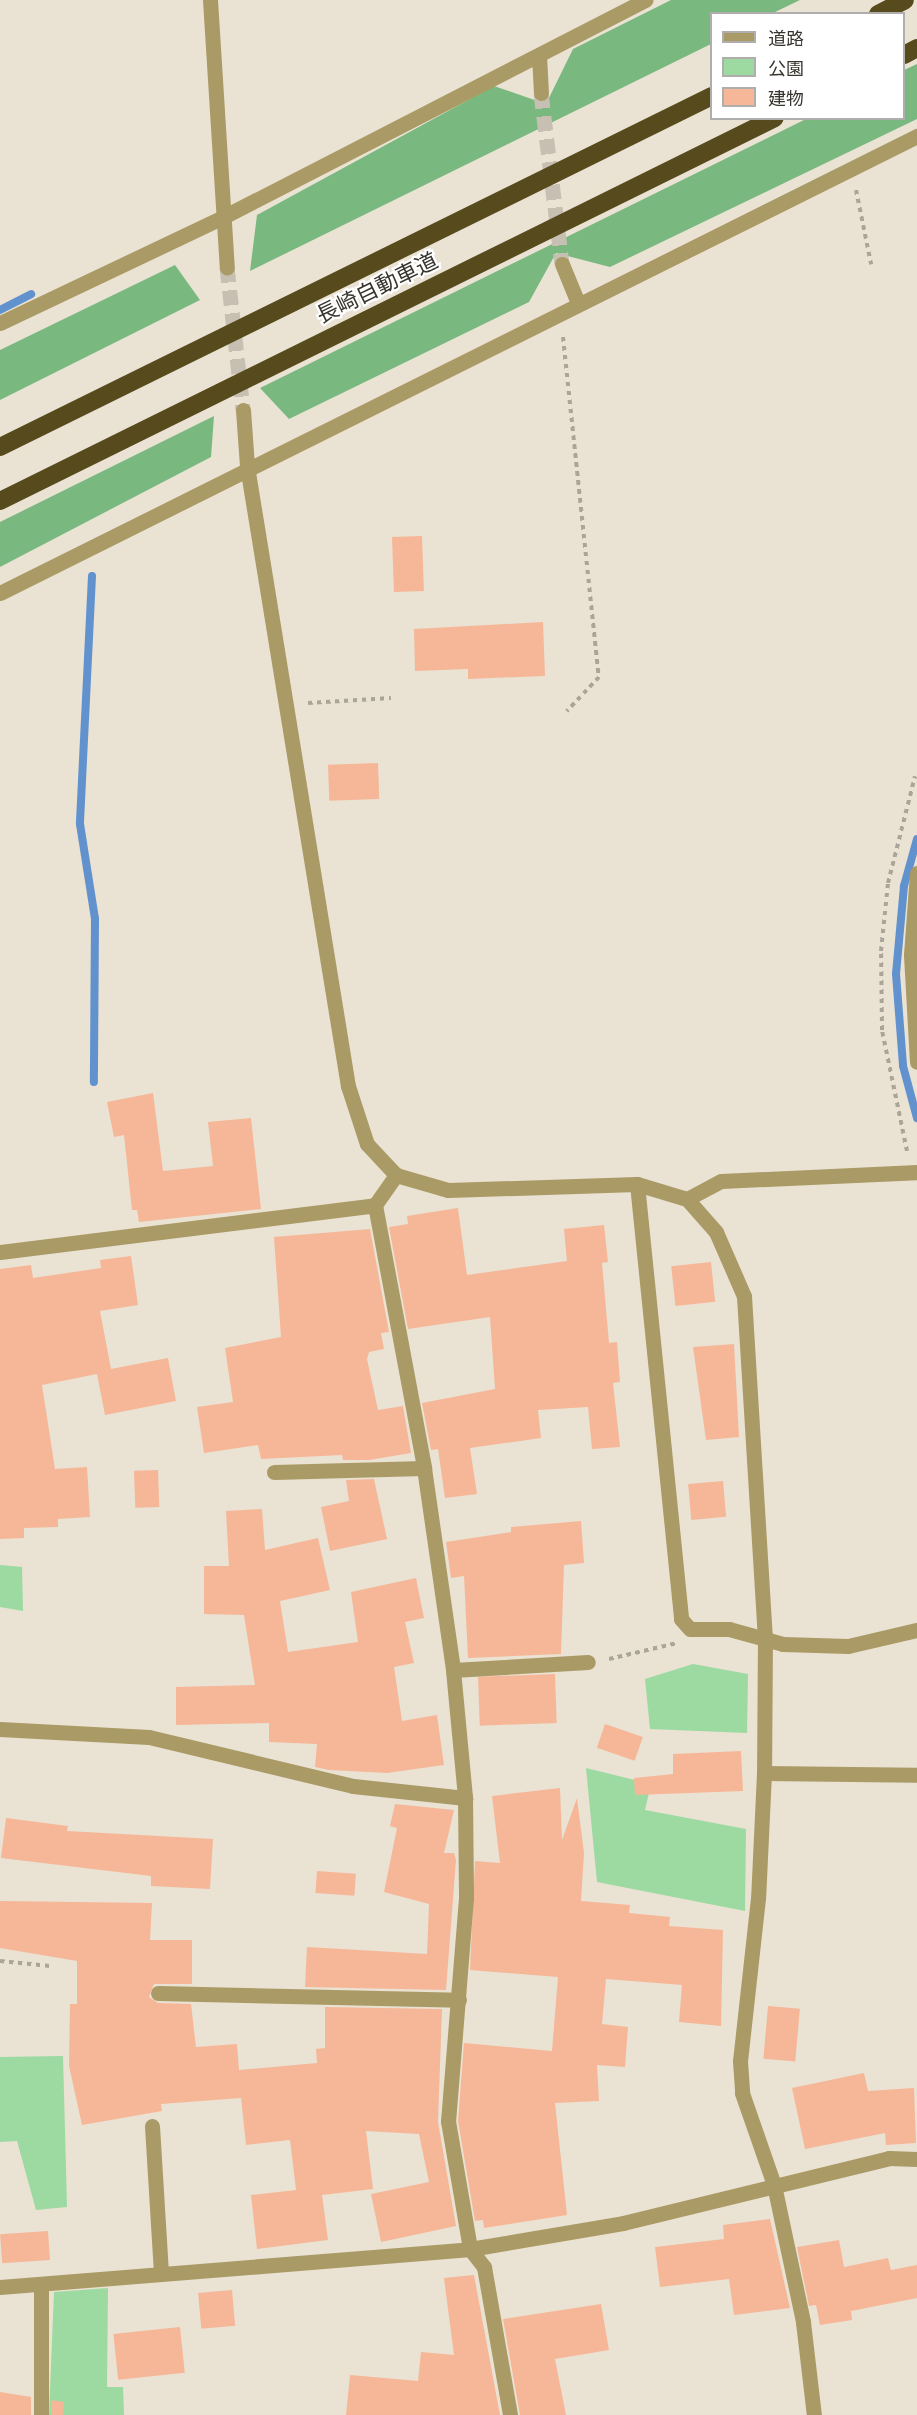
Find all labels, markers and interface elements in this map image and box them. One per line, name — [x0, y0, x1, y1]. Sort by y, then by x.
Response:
legend — [710, 12, 905, 120]
text: 道路 — [768, 28, 804, 50]
text: 公園 — [768, 58, 804, 80]
text: 建物 — [768, 88, 804, 110]
street label: 長崎自動車道 — [312, 247, 442, 329]

